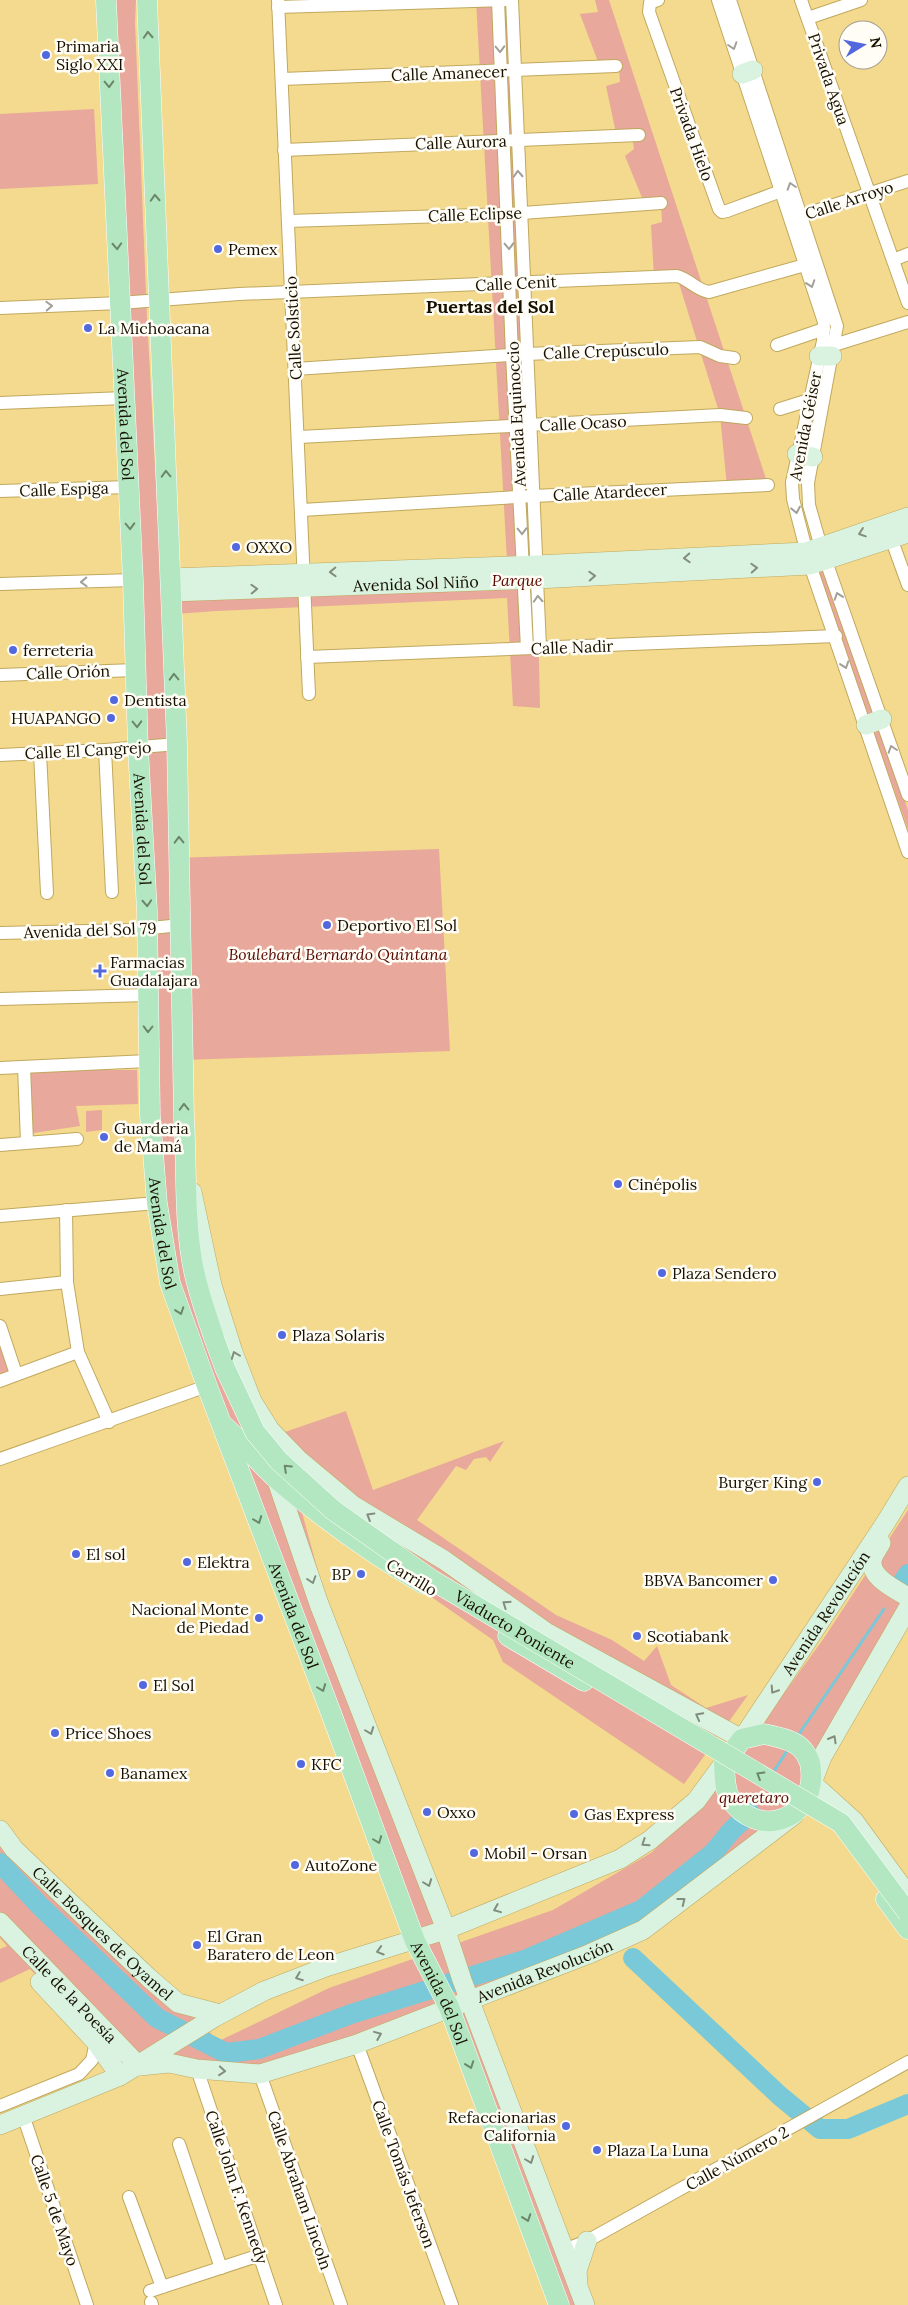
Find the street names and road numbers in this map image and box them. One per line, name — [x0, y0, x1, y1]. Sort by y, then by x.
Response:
street label: Privada Agua — [804, 30, 854, 128]
street label: Calle Amanecer — [391, 61, 507, 85]
street label: Privada Hielo — [666, 84, 718, 184]
street label: Calle Aurora — [415, 130, 507, 154]
street label: Calle Arroyo — [802, 176, 896, 224]
street label: Calle Eclipse — [428, 202, 523, 226]
street label: Calle Cenit — [475, 271, 558, 295]
street label: Calle Solsticio — [280, 275, 306, 381]
street label: Calle Crepúsculo — [543, 339, 669, 363]
street label: Avenida Equinoccio — [502, 341, 530, 488]
street label: Avenida del Sol — [113, 367, 138, 481]
street label: Avenida Géiser — [784, 370, 825, 483]
street label: Calle Ocaso — [539, 411, 627, 435]
street label: Calle Espiga — [19, 477, 109, 501]
street label: Calle Atardecer — [552, 479, 668, 505]
street label: Avenida Sol Niño — [352, 571, 479, 596]
street label: Calle Nadir — [530, 636, 614, 658]
street label: Calle Orión — [26, 661, 111, 683]
street label: Calle El Cangrejo — [24, 737, 152, 763]
street label: Avenida del Sol — [129, 772, 156, 886]
street label: Avenida del Sol 79 — [22, 918, 157, 942]
street label: Avenida del Sol — [145, 1176, 181, 1292]
street label: Avenida Revolución — [777, 1547, 874, 1679]
street label: Carrillo — [383, 1554, 441, 1600]
street label: Avenida del Sol — [264, 1558, 323, 1671]
street label: Viaducto Poniente — [450, 1585, 579, 1673]
street label: Calle Bosques de Oyamel — [28, 1862, 177, 2004]
street label: Avenida Revolución — [473, 1935, 616, 2007]
street label: Avenida del Sol — [406, 1937, 472, 2048]
street label: Calle de la Poesía — [18, 1941, 121, 2047]
street label: Calle Tomás Jeferson — [368, 2097, 440, 2251]
street label: Calle John F. Kennedy — [201, 2108, 273, 2267]
street label: Calle Abraham Lincoln — [263, 2108, 337, 2273]
street label: Calle Número 2 — [682, 2121, 792, 2195]
street label: Calle 5 de Mayo — [27, 2152, 83, 2268]

